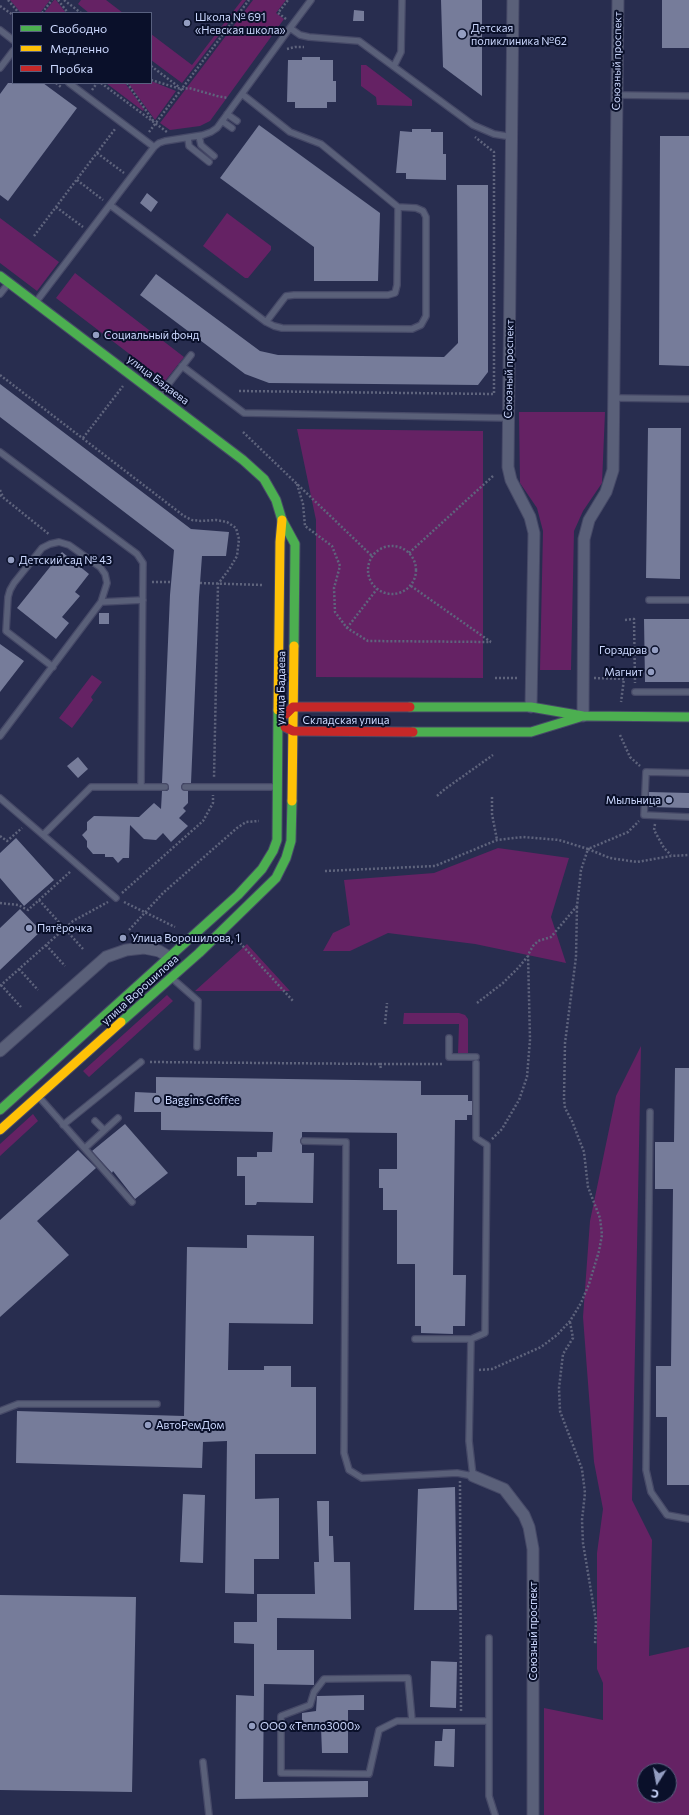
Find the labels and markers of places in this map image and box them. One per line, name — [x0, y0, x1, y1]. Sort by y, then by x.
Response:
place label: Школа № 691 «Невская школа» — [195, 10, 286, 36]
marker: Школа № 691 «Невская школа» — [182, 18, 192, 28]
place label: Детская поликлиника №62 — [471, 21, 567, 47]
marker: Детская поликлиника №62 — [456, 28, 468, 40]
place label: Социальный фонд — [104, 328, 199, 342]
marker: Социальный фонд — [91, 330, 101, 340]
place label: Детский сад № 43 — [19, 553, 112, 567]
marker: Детский сад № 43 — [6, 555, 16, 565]
place label: Горздрав — [599, 643, 647, 657]
marker: Горздрав — [650, 645, 660, 655]
place label: Магнит — [604, 665, 643, 679]
marker: Магнит — [646, 667, 656, 677]
place label: Мыльница — [606, 793, 661, 807]
marker: Мыльница — [664, 795, 674, 805]
place label: Пятёрочка — [37, 921, 92, 935]
marker: Пятёрочка — [24, 923, 34, 933]
place label: Улица Ворошилова, 1 — [131, 931, 240, 945]
marker: Улица Ворошилова, 1 — [118, 933, 128, 943]
place label: Baggins Coffee — [165, 1093, 240, 1107]
marker: Baggins Coffee — [152, 1095, 162, 1105]
place label: АвтоРемДом — [156, 1418, 224, 1432]
marker: АвтоРемДом — [143, 1420, 153, 1430]
place label: ООО «Тепло3000» — [260, 1719, 360, 1733]
marker: ООО «Тепло3000» — [247, 1721, 257, 1731]

